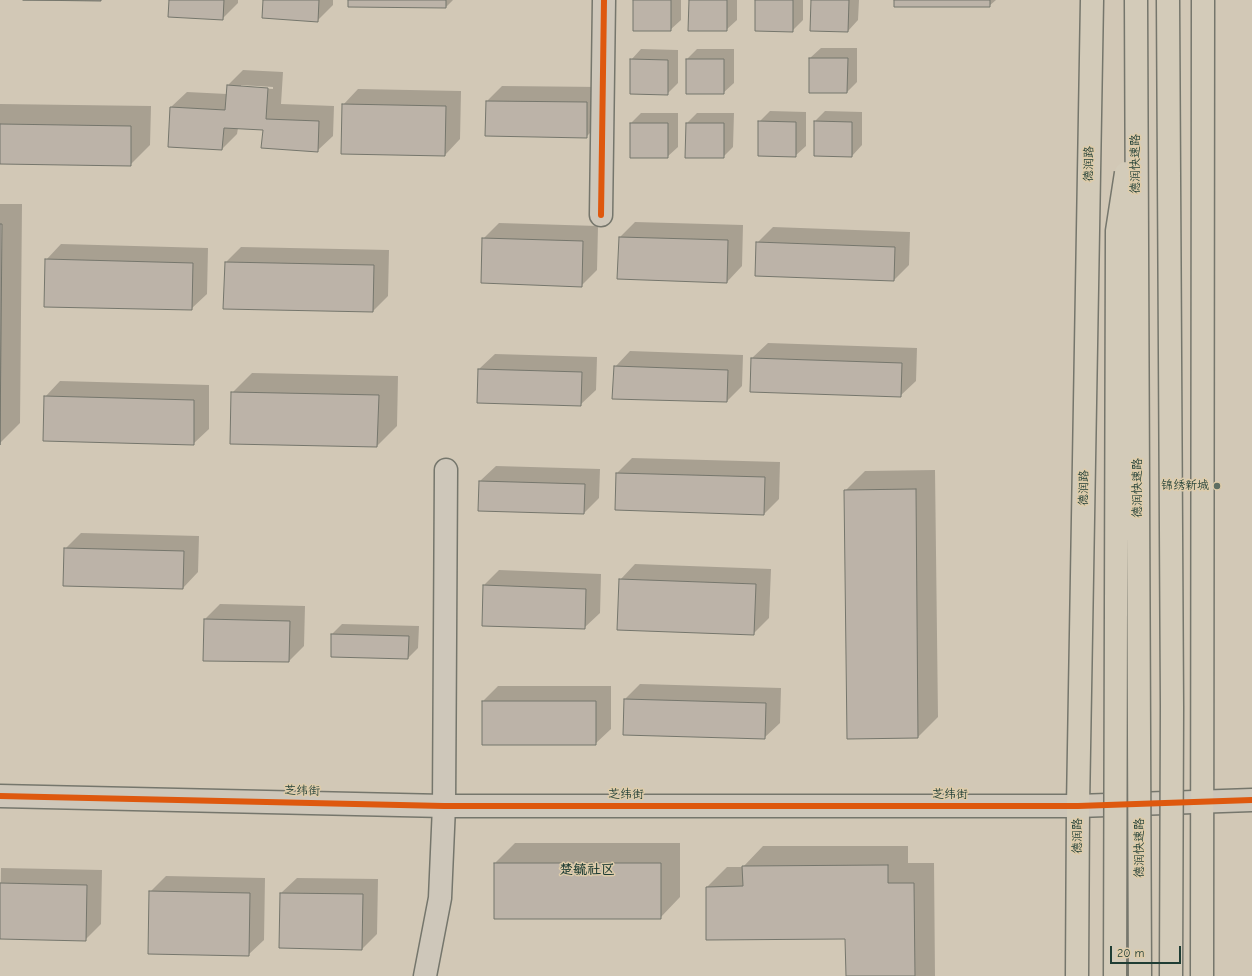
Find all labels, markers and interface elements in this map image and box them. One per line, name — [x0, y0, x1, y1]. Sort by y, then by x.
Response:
street label: 德润快速路 — [1129, 134, 1143, 194]
street label: 德润路 — [1081, 146, 1097, 182]
street label: 德润快速路 — [1131, 458, 1145, 518]
street label: 德润路 — [1076, 470, 1092, 506]
place label: 锦绣新城 — [1161, 479, 1209, 493]
marker: 锦绣新城 — [1212, 481, 1222, 491]
street label: 芝纬街 — [284, 783, 320, 799]
street label: 芝纬街 — [608, 788, 644, 802]
street label: 芝纬街 — [932, 788, 968, 802]
street label: 德润路 — [1071, 818, 1085, 854]
street label: 德润快速路 — [1133, 818, 1147, 878]
district label: 楚毓社区 — [559, 862, 615, 878]
scale bar — [1112, 938, 1183, 964]
text: 20 m — [1117, 946, 1145, 960]

